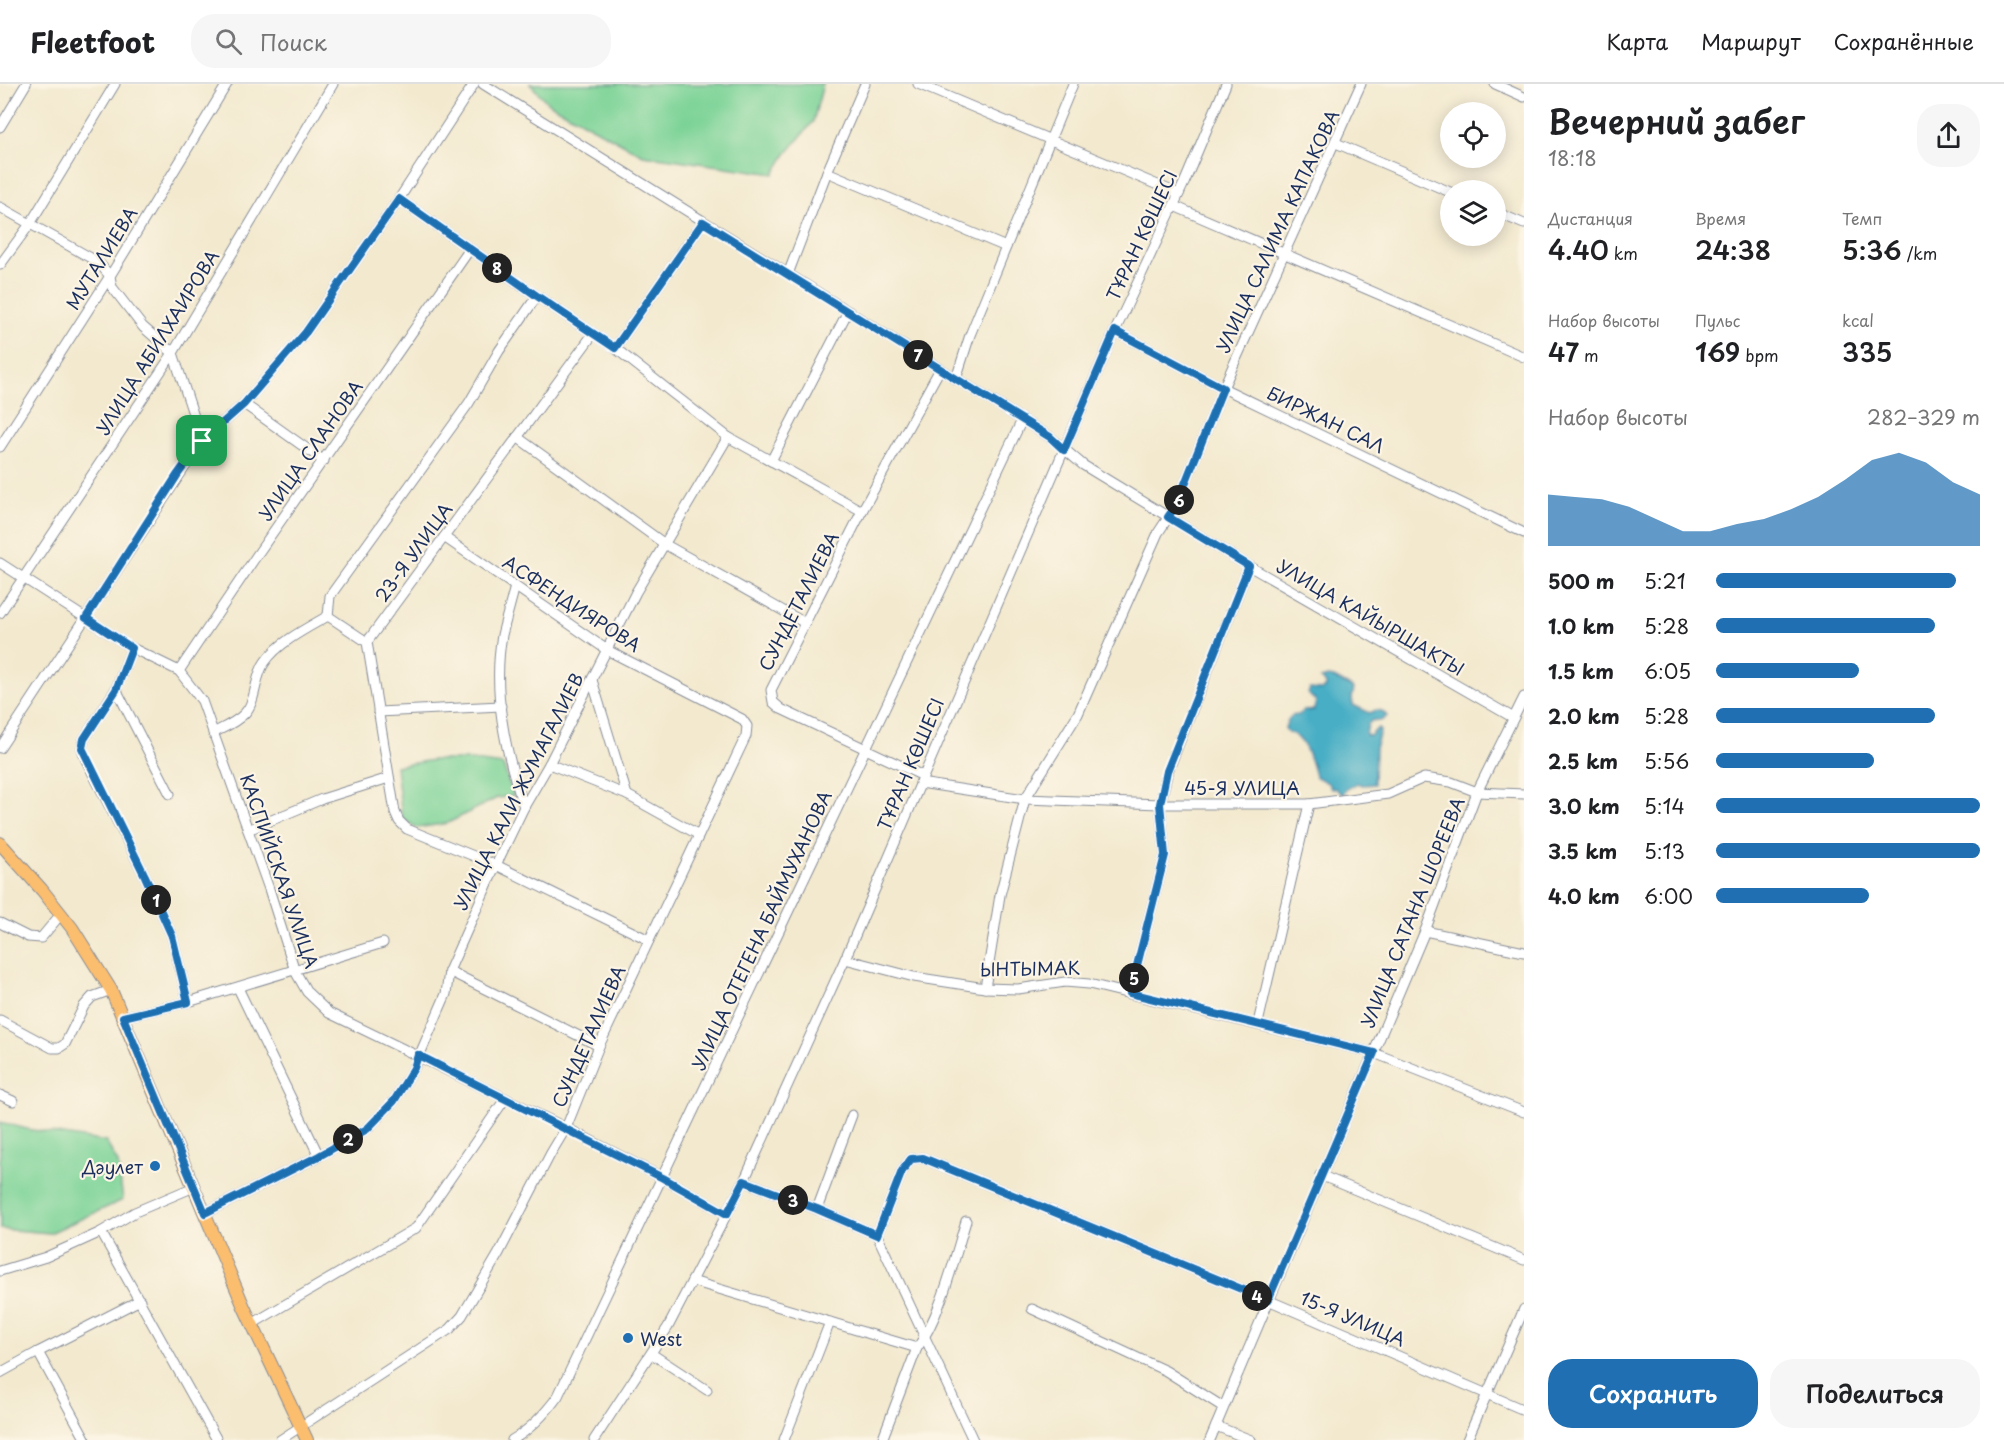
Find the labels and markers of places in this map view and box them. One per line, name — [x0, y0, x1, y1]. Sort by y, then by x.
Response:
pin: 8 — [482, 253, 512, 283]
pin: 7 — [903, 340, 933, 370]
pin — [176, 415, 227, 466]
pin: 6 — [1164, 485, 1194, 515]
pin: 1 — [141, 885, 171, 915]
pin: 5 — [1119, 963, 1149, 993]
pin: 2 — [333, 1124, 363, 1154]
place label: Дәулет — [81, 1153, 143, 1180]
marker: Дәулет — [148, 1159, 162, 1173]
pin: 3 — [778, 1185, 808, 1215]
pin: 4 — [1242, 1281, 1272, 1311]
place label: West — [640, 1325, 682, 1352]
marker: West — [621, 1331, 635, 1345]

